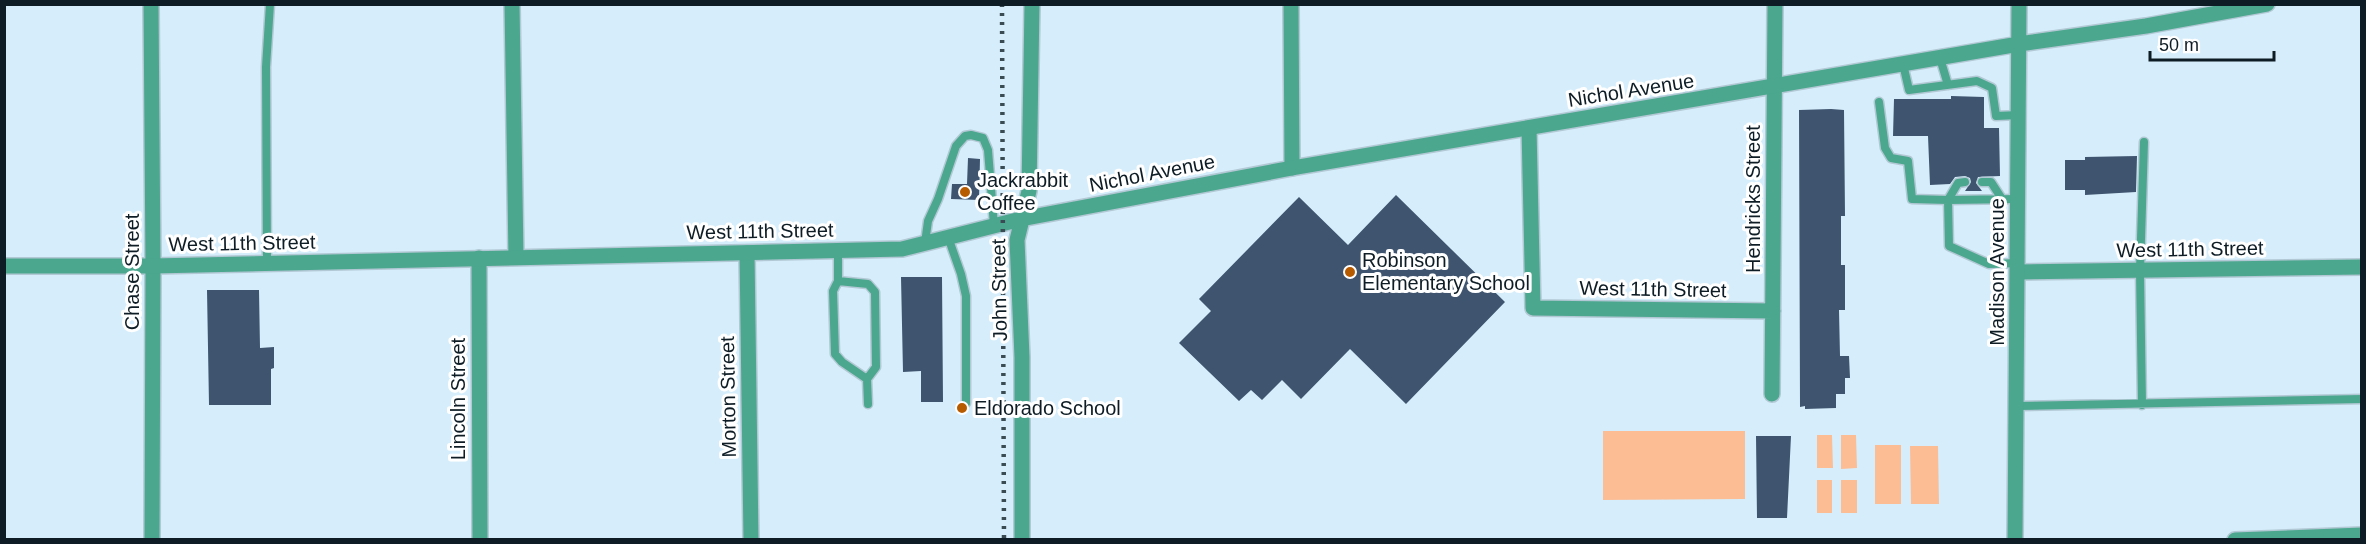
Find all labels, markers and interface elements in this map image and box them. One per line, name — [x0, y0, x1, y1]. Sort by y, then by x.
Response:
scale bar — [2150, 24, 2274, 62]
text: 50 m — [2159, 35, 2199, 55]
street label: Nichol Avenue — [1566, 69, 1696, 111]
street label: Hendricks Street — [1742, 125, 1764, 273]
street label: Nichol Avenue — [1087, 150, 1217, 196]
place label: Jackrabbit Coffee — [977, 169, 1069, 214]
marker: Jackrabbit Coffee — [958, 185, 972, 199]
street label: Madison Avenue — [1986, 198, 2008, 346]
street label: Chase Street — [121, 213, 143, 330]
street label: West 11th Street — [686, 219, 834, 243]
street label: West 11th Street — [168, 231, 316, 255]
street label: West 11th Street — [2116, 237, 2264, 261]
street label: John Street — [987, 238, 1011, 341]
place label: Robinson Elementary School — [1362, 249, 1530, 294]
marker: Robinson Elementary School — [1343, 265, 1357, 279]
street label: West 11th Street — [1579, 277, 1727, 301]
street label: Morton Street — [716, 336, 740, 458]
street label: Lincoln Street — [447, 337, 469, 460]
place label: Eldorado School — [974, 397, 1121, 419]
marker: Eldorado School — [955, 401, 969, 415]

